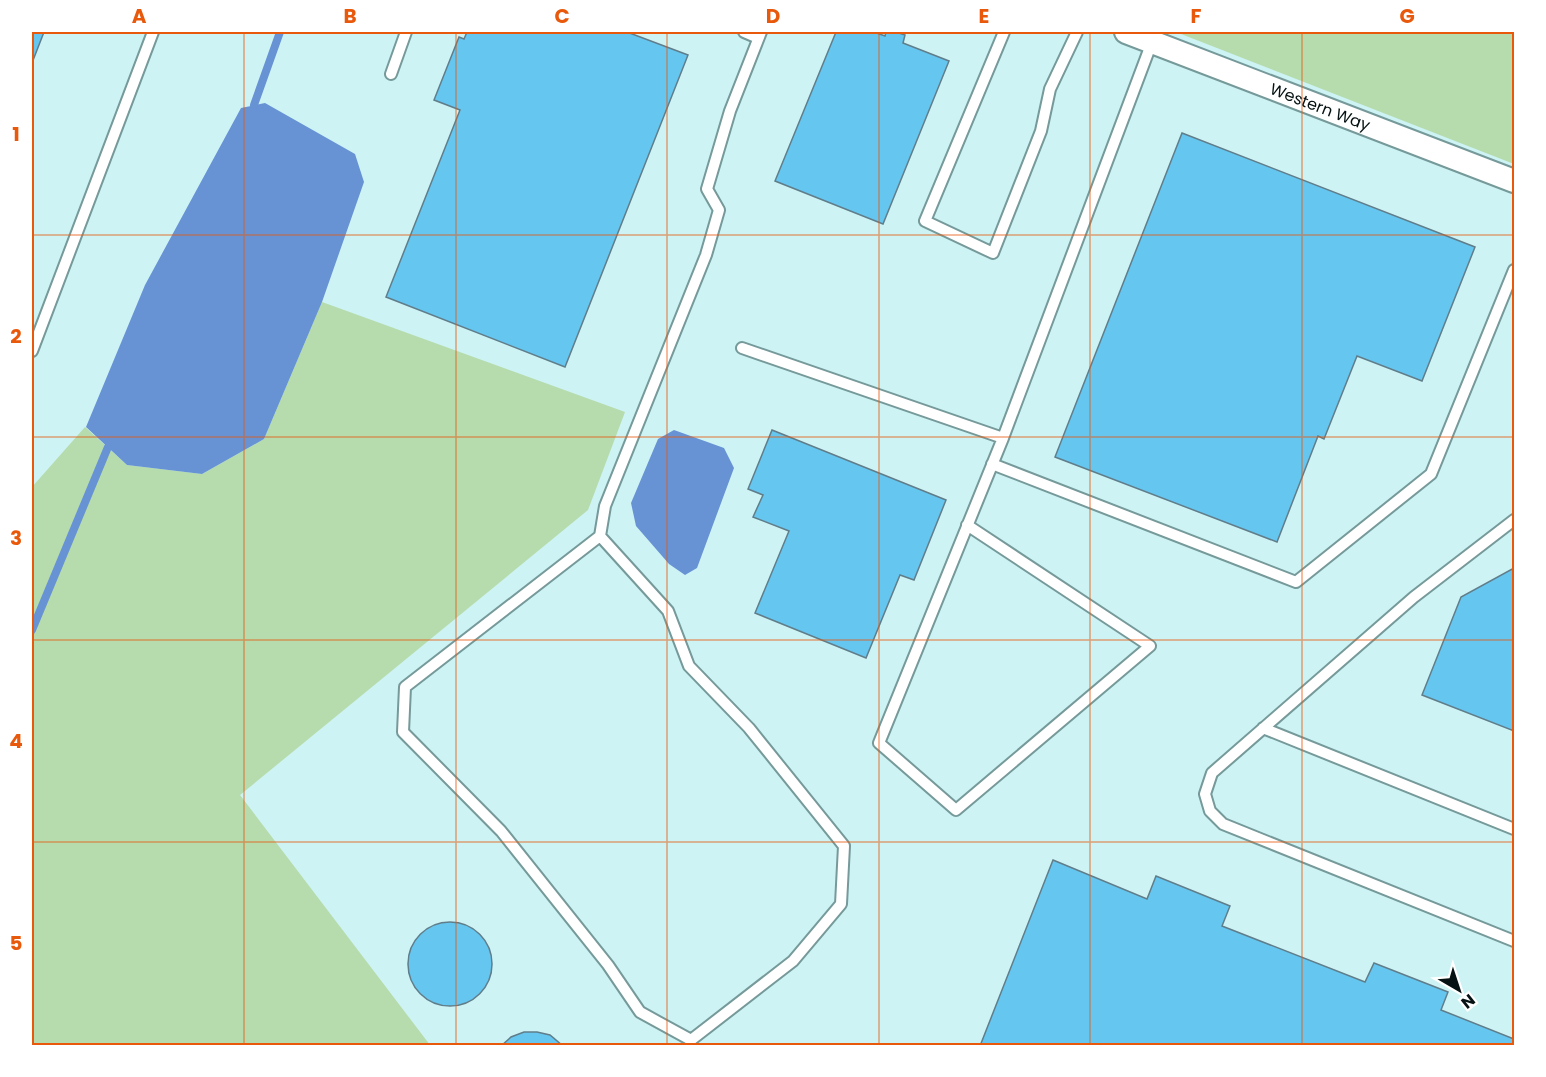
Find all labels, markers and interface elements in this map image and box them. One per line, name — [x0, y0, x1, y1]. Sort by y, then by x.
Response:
text: A — [132, 2, 147, 30]
text: B — [343, 2, 357, 30]
text: C — [554, 2, 570, 30]
text: D — [766, 2, 780, 30]
text: E — [979, 2, 989, 30]
text: F — [1191, 2, 1202, 30]
text: G — [1399, 2, 1415, 30]
street label: Western Way — [1267, 77, 1373, 137]
text: 1 — [12, 120, 20, 148]
text: 2 — [10, 322, 22, 350]
text: 3 — [10, 524, 22, 552]
text: 4 — [9, 727, 23, 755]
text: 5 — [10, 929, 23, 957]
north arrow — [1429, 960, 1489, 1020]
text: N — [1456, 989, 1480, 1014]

